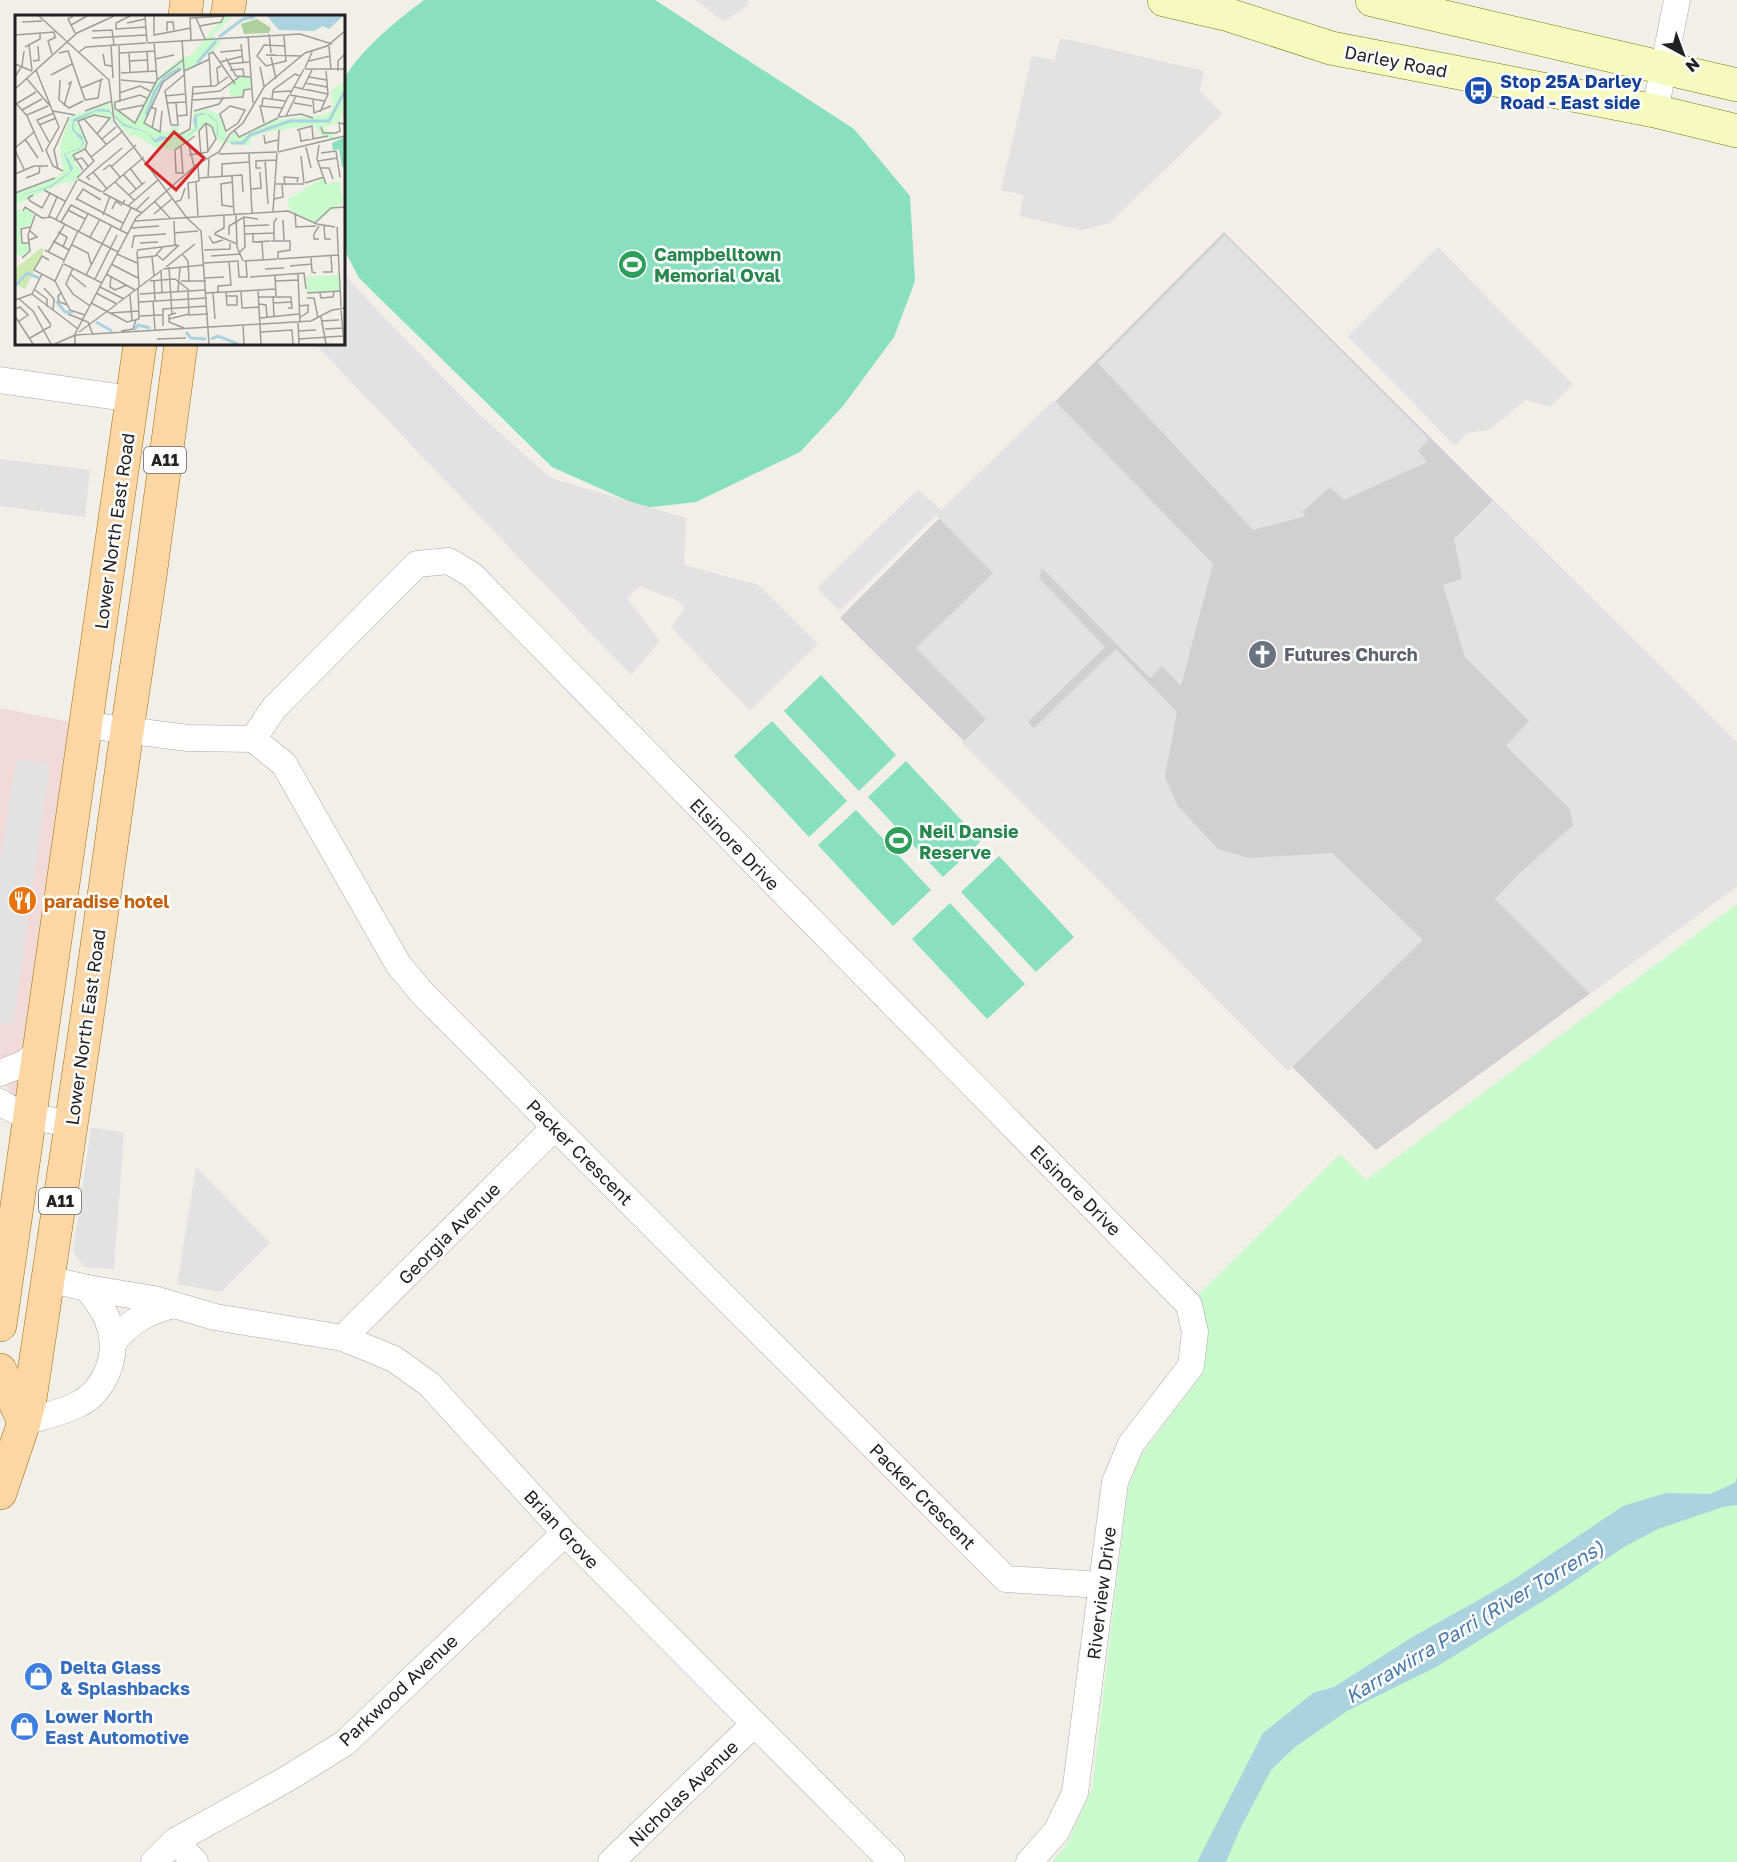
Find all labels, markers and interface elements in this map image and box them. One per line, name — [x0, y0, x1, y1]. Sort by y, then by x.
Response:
inset map — [15, 15, 345, 345]
north arrow — [1653, 24, 1713, 84]
street label: Darley Road — [1343, 40, 1449, 82]
text: N — [1682, 54, 1704, 77]
place label: Stop 25A Darley Road - East side — [1500, 70, 1642, 113]
bus stop icon: Stop 25A Darley Road - East side — [1463, 75, 1495, 107]
place label: Campbelltown Memorial Oval — [654, 243, 781, 286]
sports icon: Campbelltown Memorial Oval — [617, 248, 649, 280]
street label: Lower North East Road — [89, 431, 139, 631]
road number: A11 — [144, 447, 186, 473]
church icon: Futures Church — [1247, 638, 1279, 670]
place label: Futures Church — [1284, 643, 1418, 665]
street label: Elsinore Drive — [686, 793, 784, 895]
place label: Neil Dansie Reserve — [919, 820, 1019, 863]
sports icon: Neil Dansie Reserve — [882, 825, 914, 857]
restaurant icon: paradise hotel — [7, 885, 39, 917]
place label: paradise hotel — [44, 890, 169, 912]
street label: Lower North East Road — [60, 927, 110, 1127]
street label: Packer Crescent — [522, 1094, 638, 1210]
street label: Elsinore Drive — [1026, 1140, 1126, 1240]
street label: Georgia Avenue — [394, 1178, 504, 1288]
road number: A11 — [39, 1188, 81, 1214]
street label: Packer Crescent — [865, 1438, 981, 1554]
street label: Brian Grove — [520, 1485, 604, 1573]
street label: Riverview Drive — [1082, 1525, 1120, 1661]
water label: Karrawirra Parri (River Torrens) — [1341, 1534, 1608, 1708]
street label: Parkwood Avenue — [334, 1629, 462, 1751]
place label: Delta Glass & Splashbacks — [60, 1656, 190, 1699]
shop icon: Delta Glass & Splashbacks — [23, 1661, 55, 1693]
place label: Lower North East Automotive — [45, 1705, 190, 1748]
shop icon: Lower North East Automotive — [8, 1710, 40, 1742]
street label: Nicholas Avenue — [624, 1735, 742, 1851]

